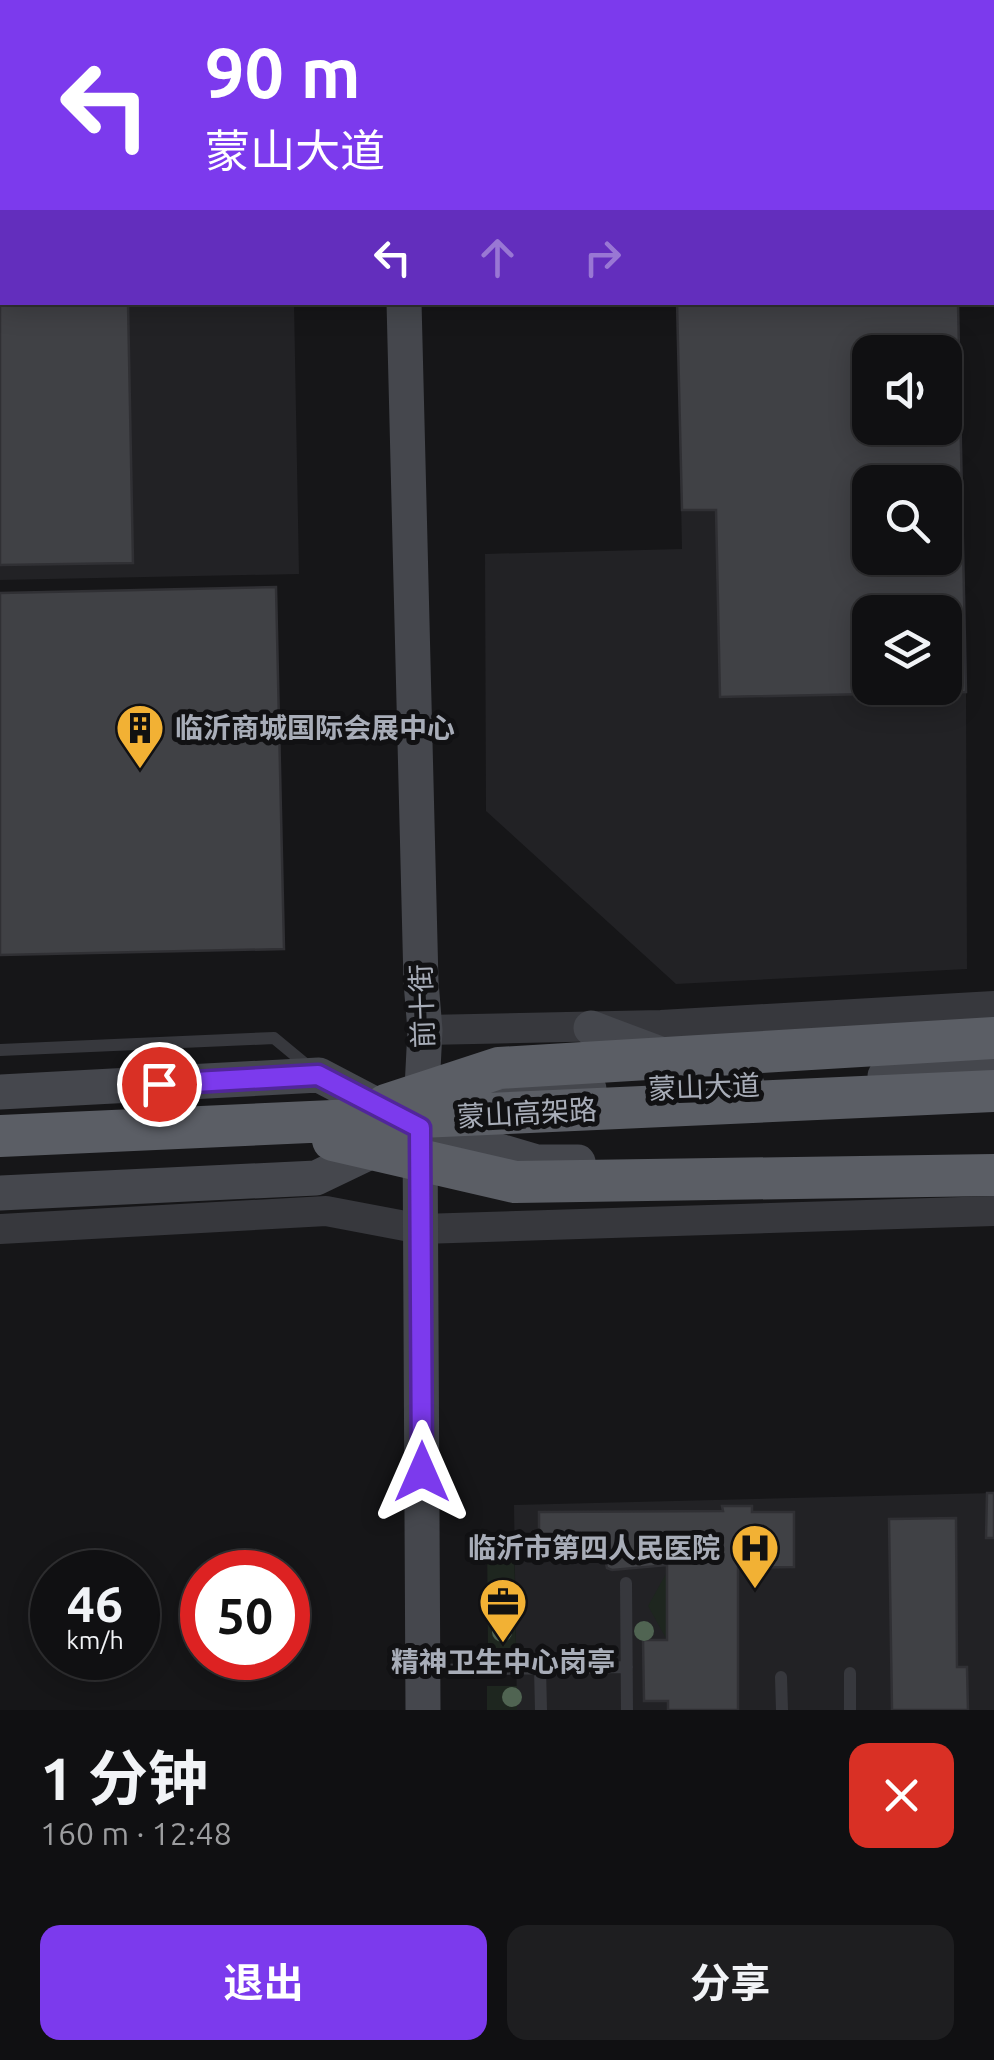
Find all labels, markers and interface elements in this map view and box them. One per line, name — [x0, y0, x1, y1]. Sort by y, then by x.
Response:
text: 90 m — [205, 33, 361, 111]
icon: left — [40, 40, 170, 170]
text: 蒙山大道 — [205, 125, 385, 176]
icon: left — [365, 230, 420, 285]
icon: ahead — [470, 230, 525, 285]
icon: right — [575, 230, 630, 285]
map controls — [852, 335, 962, 705]
button: sound — [852, 335, 962, 445]
button: search — [852, 465, 962, 575]
button: layers — [852, 595, 962, 705]
building icon: 临沂商城国际会展中心 — [114, 702, 166, 770]
place label: 临沂商城国际会展中心 — [175, 712, 455, 743]
street label: 前十街 — [405, 963, 438, 1049]
pin — [117, 1042, 202, 1127]
icon: arrive — [132, 1057, 187, 1112]
street label: 蒙山大道 — [647, 1069, 760, 1104]
street label: 蒙山高架路 — [456, 1093, 598, 1132]
position arrow — [370, 1420, 474, 1524]
hospital icon: 临沂市第四人民医院 — [729, 1522, 781, 1590]
place label: 临沂市第四人民医院 — [468, 1532, 720, 1563]
speed limit sign: 50 — [180, 1550, 310, 1680]
text: 46 — [67, 1575, 123, 1631]
office icon: 精神卫生中心岗亭 — [477, 1576, 529, 1644]
text: km/h — [66, 1626, 124, 1654]
place label: 精神卫生中心岗亭 — [391, 1646, 615, 1677]
button: close — [849, 1743, 954, 1848]
text: 1 分钟 — [40, 1744, 208, 1811]
text: 160 m · 12:48 — [40, 1815, 232, 1851]
button: 退出 — [40, 1925, 487, 2040]
button: 分享 — [507, 1925, 954, 2040]

